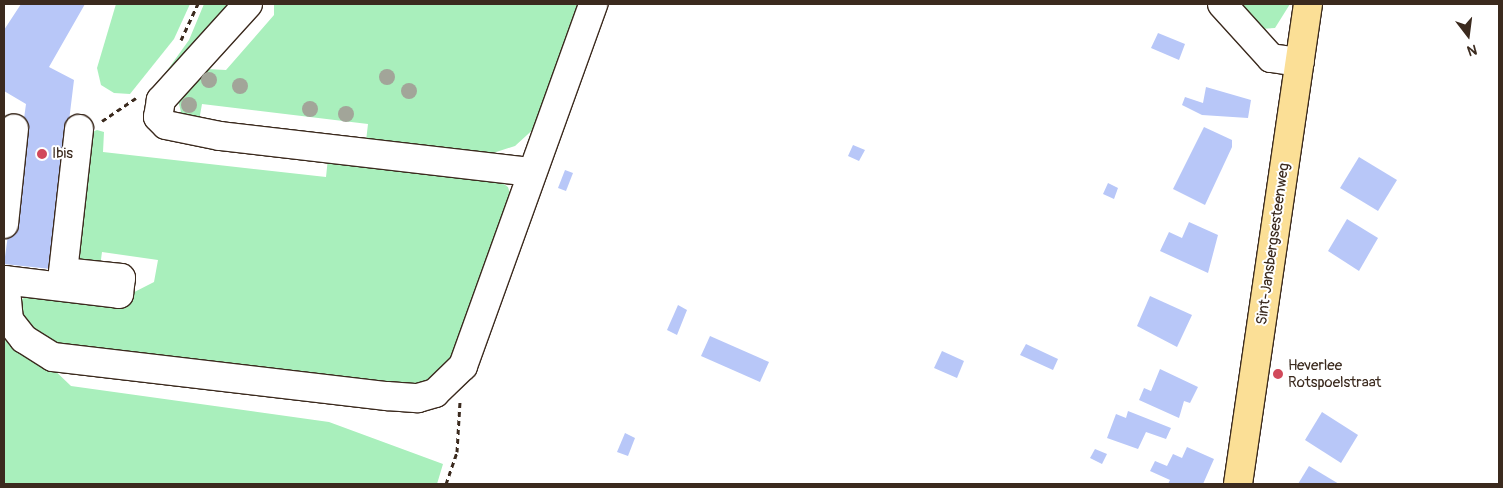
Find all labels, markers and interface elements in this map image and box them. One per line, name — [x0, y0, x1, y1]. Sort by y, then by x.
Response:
north arrow — [1443, 10, 1493, 60]
text: N — [1465, 41, 1479, 59]
place label: Ibis — [52, 145, 73, 163]
marker: Ibis — [36, 148, 48, 160]
street label: Sint-Jansbergsesteenweg — [1253, 162, 1293, 326]
place label: Heverlee Rotspoelstraat — [1288, 356, 1381, 391]
marker: Heverlee Rotspoelstraat — [1272, 368, 1284, 380]

